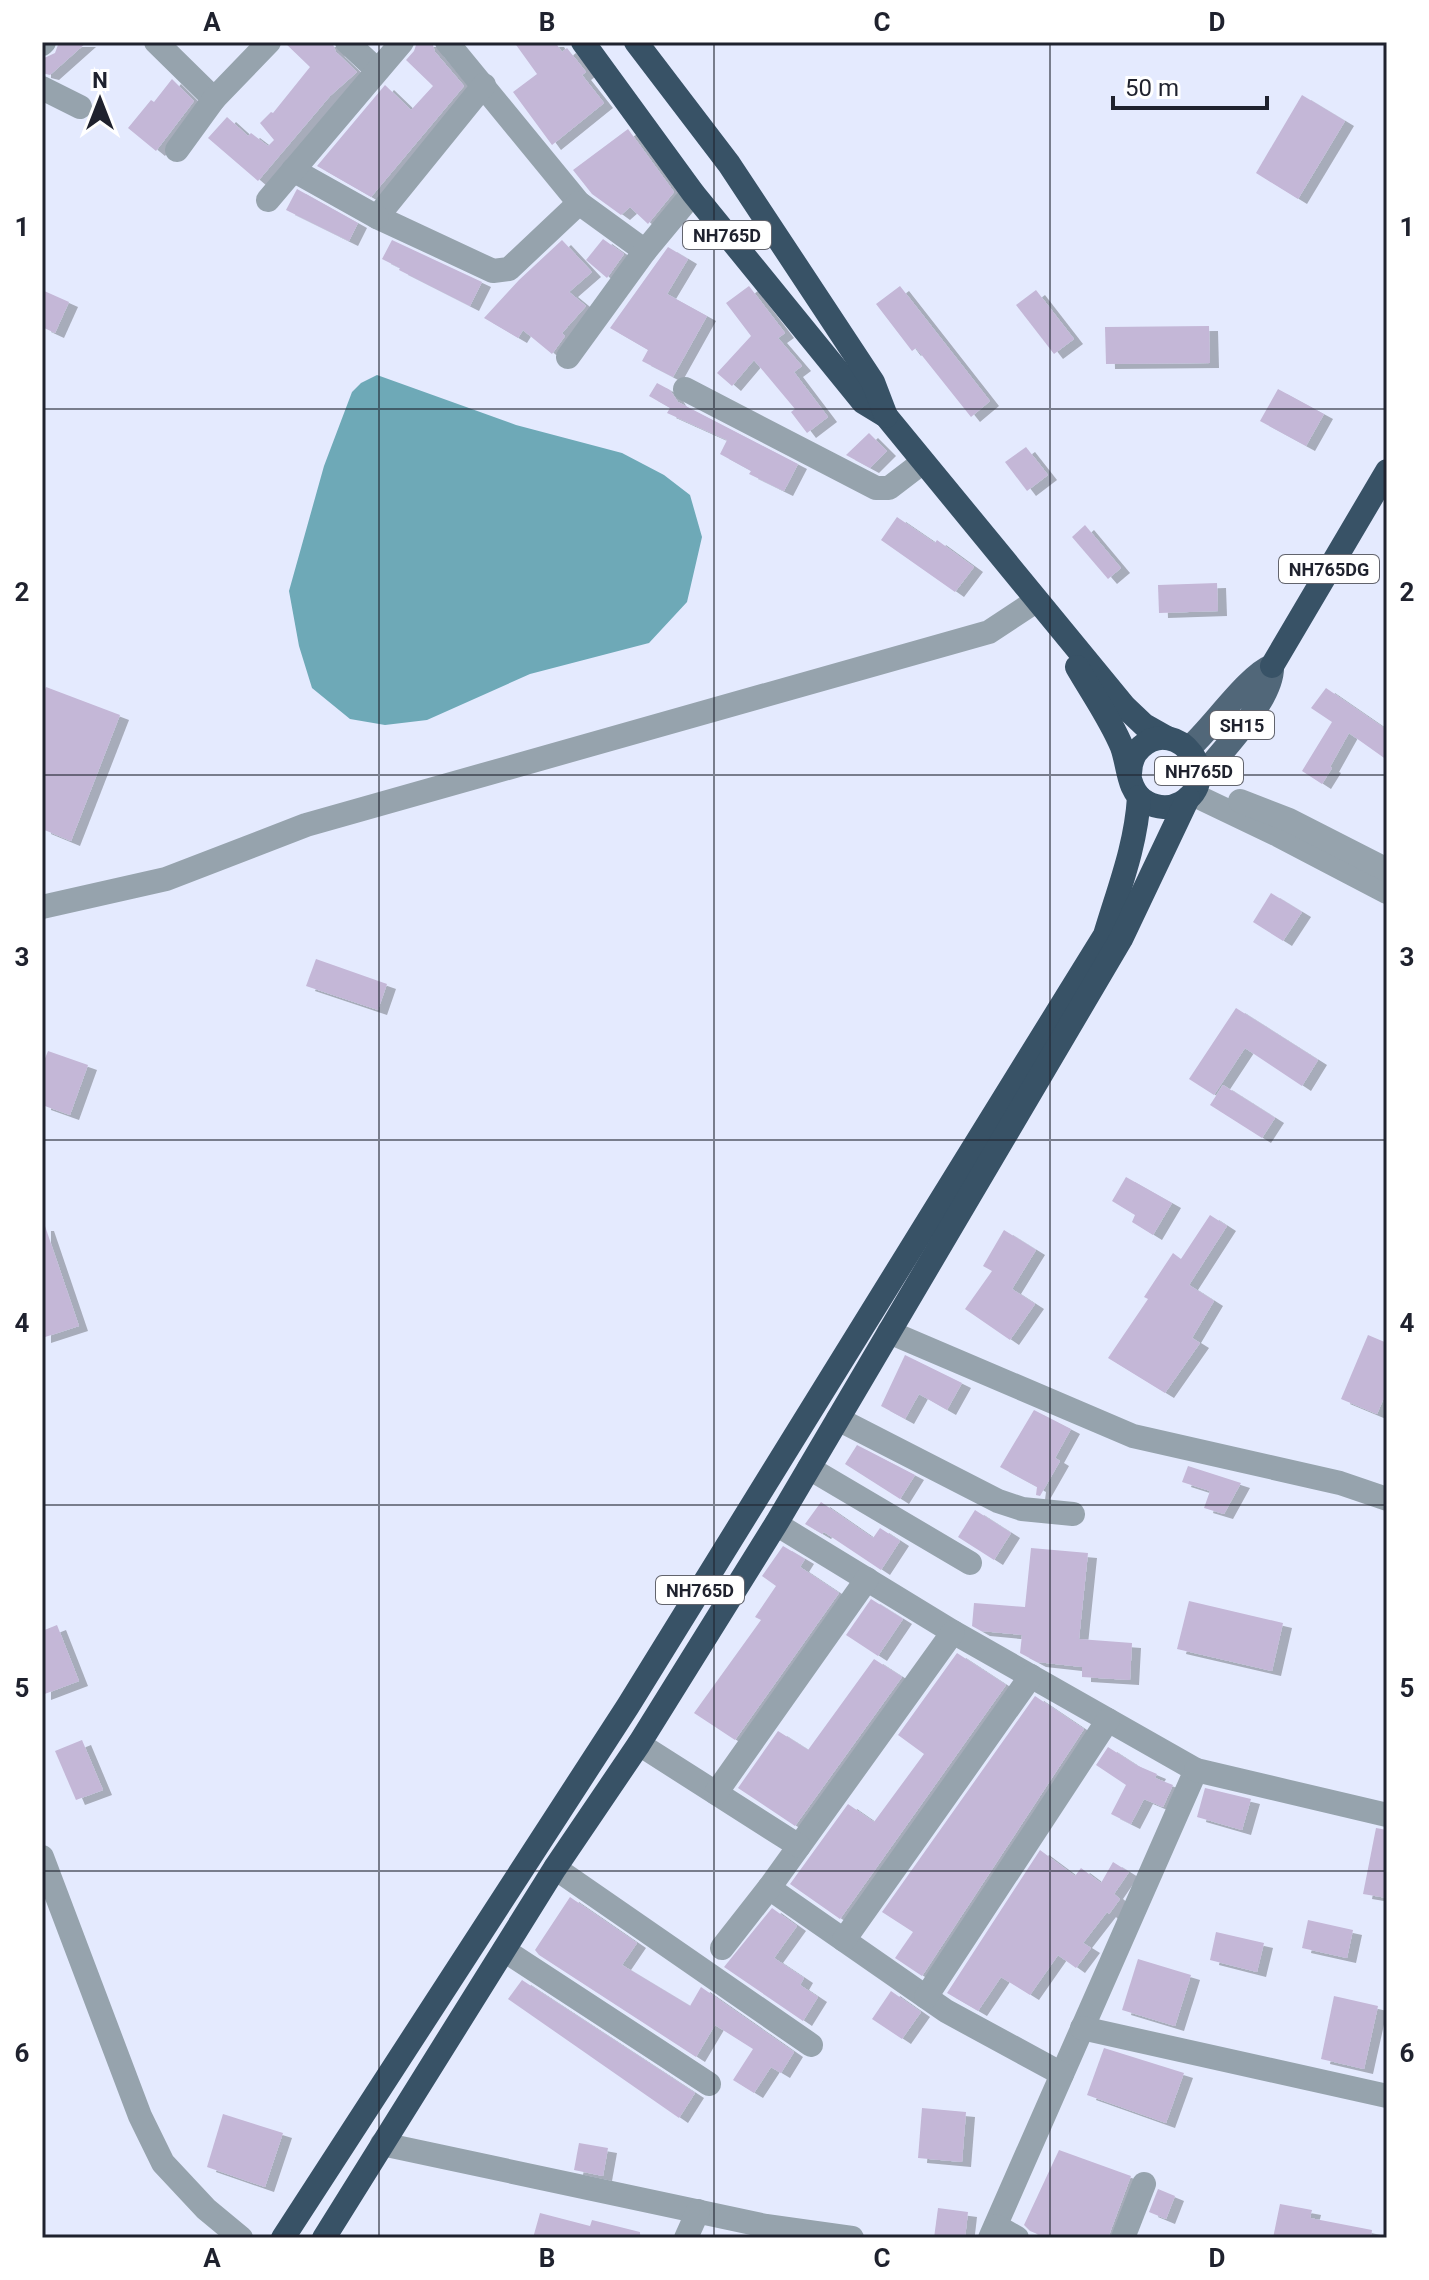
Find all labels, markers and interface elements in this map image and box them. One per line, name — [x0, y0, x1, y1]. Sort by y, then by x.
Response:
text: A — [203, 7, 221, 37]
text: B — [539, 7, 555, 37]
text: C — [873, 7, 891, 37]
text: D — [1209, 7, 1225, 37]
north arrow — [60, 60, 140, 140]
scale bar — [1113, 60, 1267, 110]
text: N — [92, 68, 108, 93]
text: 50 m — [1125, 74, 1179, 102]
text: 1 — [15, 212, 29, 242]
text: 1 — [1400, 212, 1414, 242]
road number: NH765D — [683, 221, 771, 249]
road number: NH765DG — [1279, 555, 1379, 583]
text: 2 — [15, 577, 29, 607]
text: 2 — [1400, 577, 1414, 607]
road number: SH15 — [1210, 711, 1274, 739]
road number: NH765D — [1155, 757, 1243, 785]
text: 3 — [15, 942, 29, 972]
text: 3 — [1400, 942, 1414, 972]
text: 4 — [15, 1308, 30, 1338]
text: 4 — [1400, 1308, 1415, 1338]
road number: NH765D — [656, 1576, 744, 1604]
text: 5 — [15, 1673, 29, 1703]
text: 5 — [1400, 1673, 1414, 1703]
text: 6 — [15, 2038, 30, 2068]
text: 6 — [1400, 2038, 1415, 2068]
text: A — [203, 2243, 221, 2273]
text: B — [539, 2243, 555, 2273]
text: C — [873, 2243, 891, 2273]
text: D — [1209, 2243, 1225, 2273]

